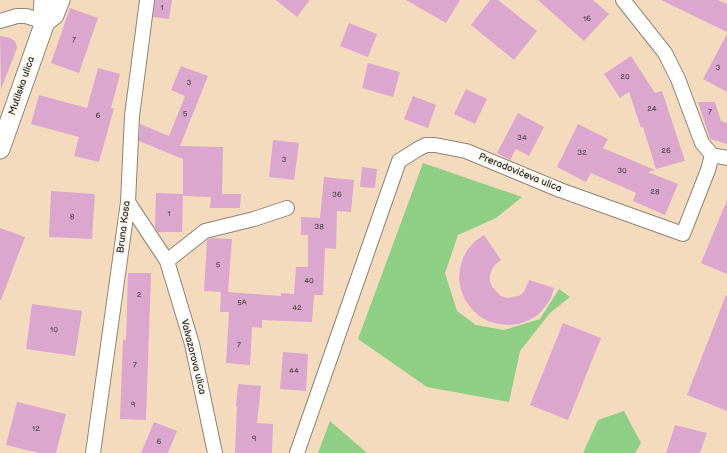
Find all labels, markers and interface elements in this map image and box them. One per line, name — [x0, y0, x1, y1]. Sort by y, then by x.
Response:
house number: 1 — [160, 3, 164, 13]
house number: 16 — [583, 14, 591, 24]
house number: 7 — [72, 35, 76, 45]
street label: Mutilska ulica — [6, 55, 38, 117]
house number: 3 — [716, 63, 720, 73]
house number: 20 — [620, 72, 630, 82]
house number: 3 — [187, 78, 191, 88]
house number: 24 — [647, 104, 657, 114]
house number: 7 — [708, 107, 712, 117]
house number: 5 — [183, 109, 187, 119]
house number: 6 — [96, 111, 100, 121]
house number: 34 — [517, 133, 527, 143]
house number: 26 — [661, 146, 671, 156]
house number: 32 — [577, 148, 587, 158]
street label: Preradovićeva ulica — [477, 151, 563, 195]
house number: 3 — [282, 155, 286, 165]
house number: 30 — [617, 166, 627, 176]
house number: 28 — [650, 187, 660, 197]
house number: 36 — [332, 190, 342, 200]
street label: Bruna Kosa — [115, 200, 133, 254]
house number: 1 — [167, 209, 171, 219]
house number: 8 — [70, 212, 74, 222]
house number: 38 — [314, 222, 324, 232]
house number: 5 — [216, 260, 220, 270]
house number: 40 — [304, 276, 314, 286]
house number: 2 — [137, 290, 141, 300]
house number: 5A — [237, 298, 247, 308]
house number: 42 — [292, 303, 302, 313]
street label: Valvazorova ulica — [178, 318, 208, 396]
house number: 10 — [50, 325, 58, 335]
house number: 7 — [237, 340, 241, 350]
house number: 7 — [133, 360, 137, 370]
house number: 44 — [289, 366, 299, 376]
house number: 9 — [131, 400, 135, 410]
house number: 12 — [32, 424, 40, 434]
house number: 9 — [252, 434, 256, 444]
house number: 6 — [157, 437, 161, 447]

